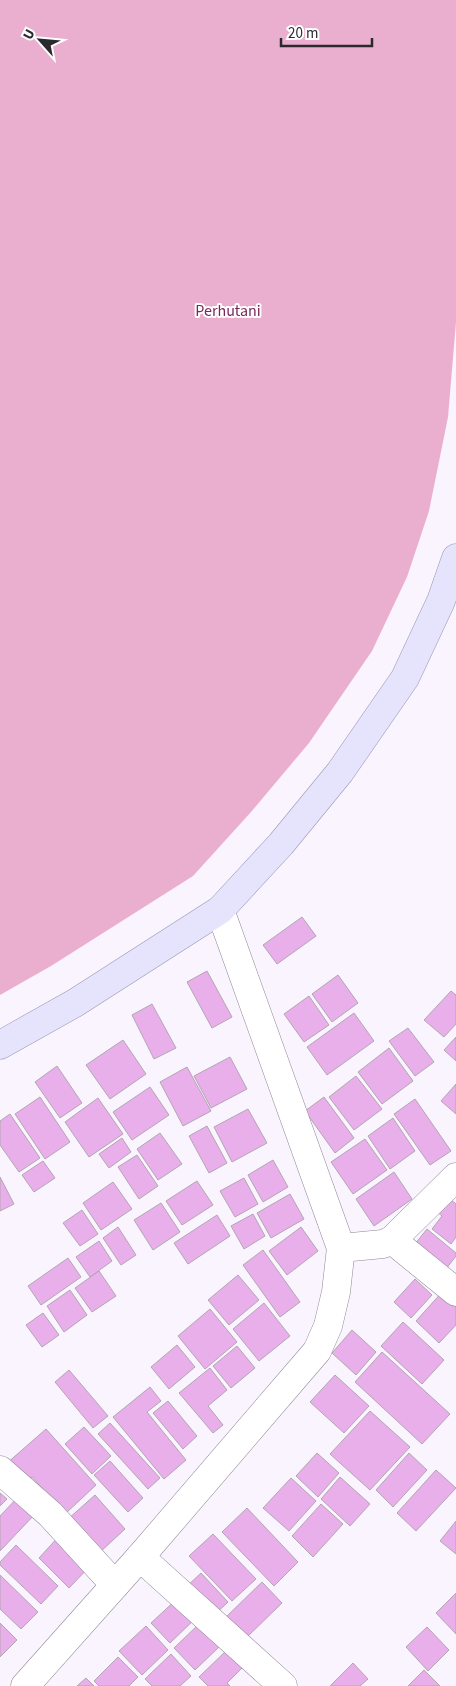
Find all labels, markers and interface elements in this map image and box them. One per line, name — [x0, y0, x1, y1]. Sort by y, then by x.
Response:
north arrow — [15, 15, 65, 65]
scale bar — [281, 15, 372, 47]
text: 20 m — [288, 23, 318, 44]
text: U — [18, 26, 40, 43]
park label: Perhutani — [195, 300, 261, 322]

